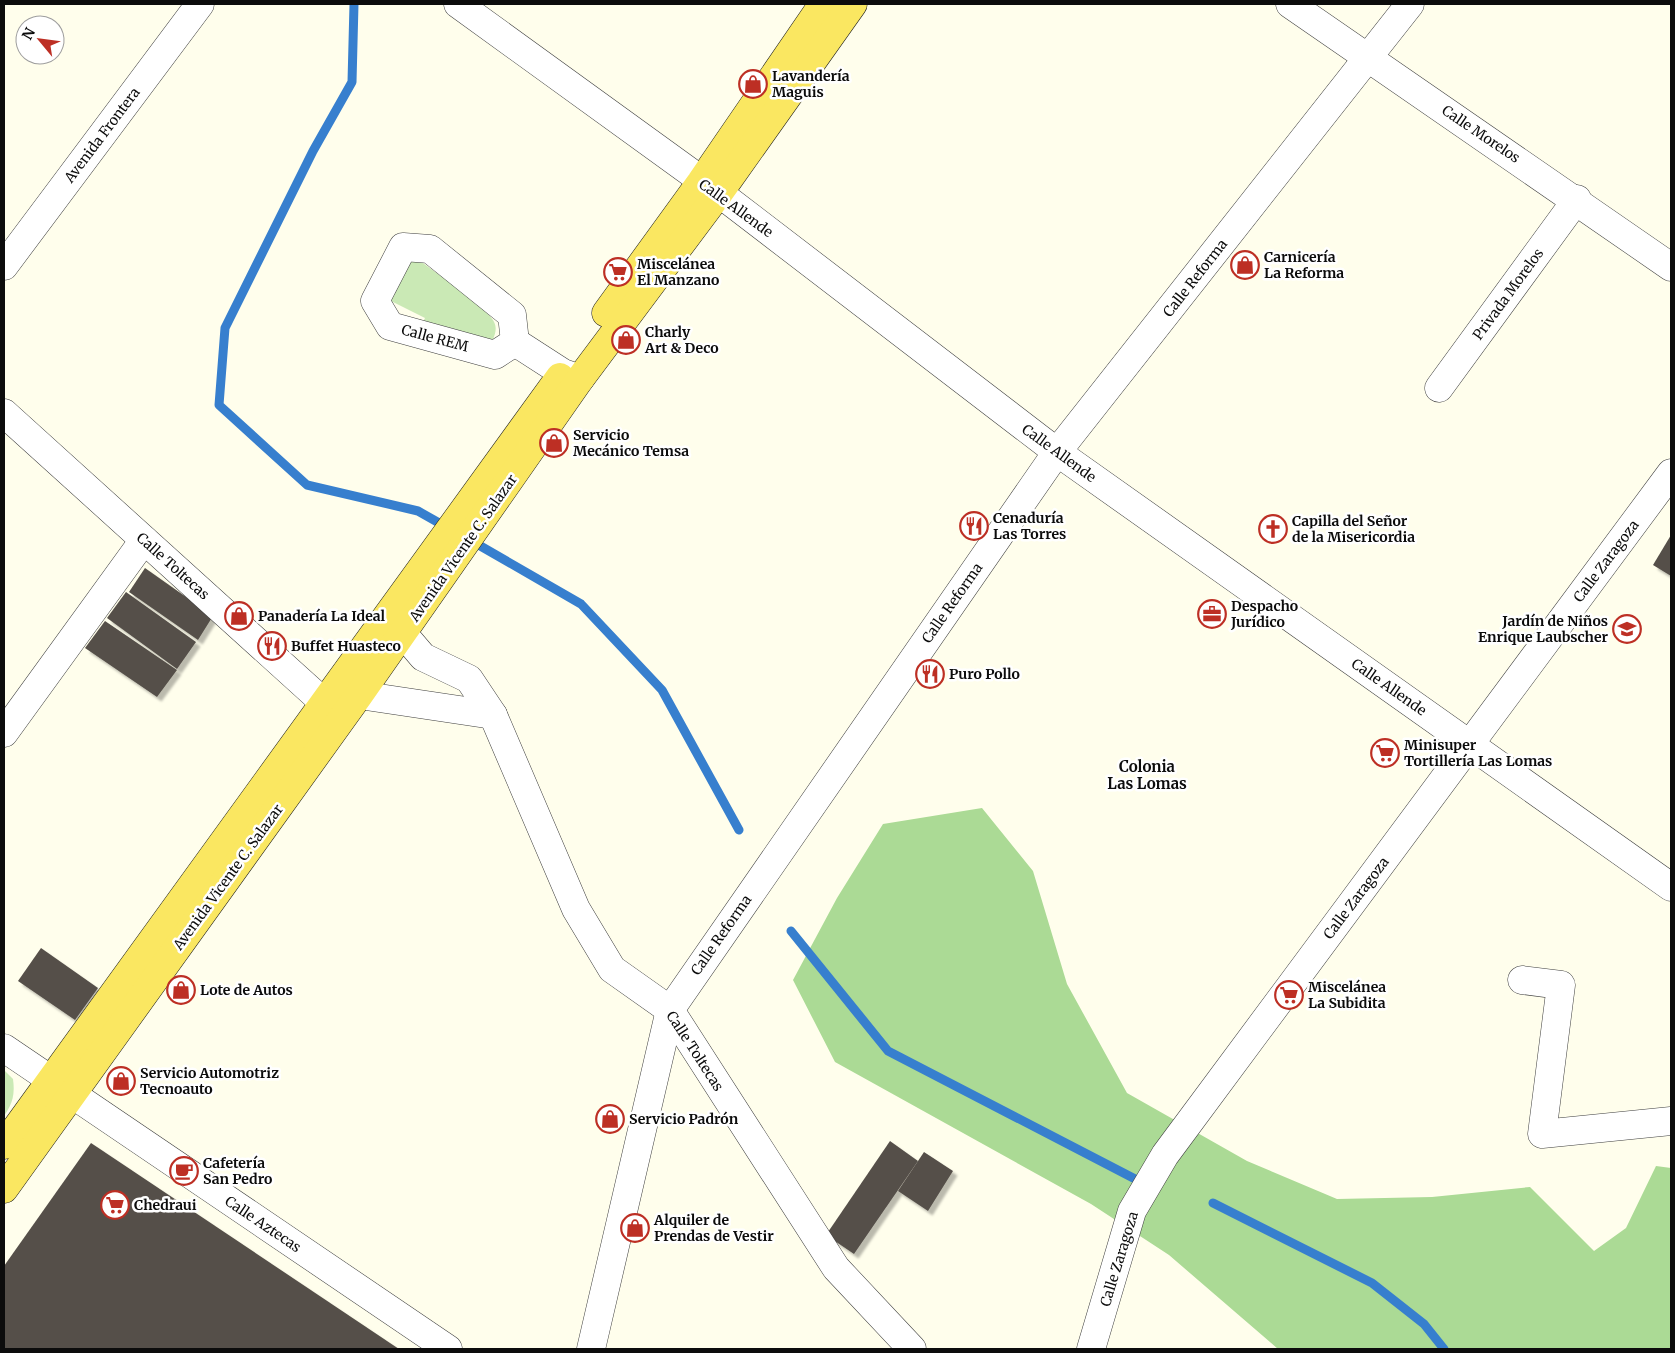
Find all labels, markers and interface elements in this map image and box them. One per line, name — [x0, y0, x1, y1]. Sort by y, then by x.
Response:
north arrow — [15, 15, 65, 65]
text: N — [18, 24, 39, 43]
place label: Lavandería Maguis — [772, 67, 850, 101]
shop icon: Lavandería Maguis — [738, 69, 768, 99]
street label: Avenida Frontera — [60, 83, 144, 187]
street label: Calle Morelos — [1438, 101, 1524, 167]
street label: Calle Allende — [695, 175, 777, 241]
street label: Calle Reforma — [1159, 235, 1231, 321]
street label: Privada Morelos — [1469, 245, 1547, 343]
place label: Carnicería La Reforma — [1264, 248, 1344, 282]
shop icon: Carnicería La Reforma — [1230, 250, 1260, 280]
place label: Miscelánea El Manzano — [637, 255, 719, 289]
supermarket icon: Miscelánea El Manzano — [603, 257, 633, 287]
street label: Calle REM — [399, 320, 471, 356]
place label: Charly Art & Deco — [644, 323, 719, 357]
shop icon: Charly Art & Deco — [611, 325, 641, 355]
street label: Calle Allende — [1018, 420, 1100, 486]
place label: Servicio Mecánico Temsa — [573, 426, 689, 460]
shop icon: Servicio Mecánico Temsa — [539, 428, 569, 458]
street label: Avenida Vicente C. Salazar — [405, 471, 521, 626]
place label: Cenaduría Las Torres — [993, 509, 1066, 543]
restaurant icon: Cenaduría Las Torres — [959, 511, 989, 541]
place label: Capilla del Señor de la Misericordia — [1292, 512, 1415, 546]
church icon: Capilla del Señor de la Misericordia — [1258, 514, 1288, 544]
street label: Calle Zaragoza — [1569, 516, 1643, 606]
street label: Calle Toltecas — [133, 529, 213, 603]
street label: Calle Reforma — [918, 559, 987, 647]
place label: Despacho Jurídico — [1230, 597, 1298, 631]
office icon: Despacho Jurídico — [1197, 599, 1227, 629]
shop icon: Panadería La Ideal — [224, 601, 254, 631]
place label: Panadería La Ideal — [258, 607, 386, 625]
place label: Jardín de Niños Enrique Laubscher — [1478, 612, 1608, 646]
school or university icon: Jardín de Niños Enrique Laubscher — [1612, 614, 1642, 644]
restaurant icon: Buffet Huasteco — [257, 631, 287, 661]
place label: Buffet Huasteco — [291, 637, 401, 655]
street label: Calle Allende — [1348, 655, 1430, 719]
restaurant icon: Puro Pollo — [915, 659, 945, 689]
place label: Puro Pollo — [949, 665, 1020, 683]
place label: Minisuper Tortillería Las Lomas — [1404, 736, 1552, 770]
supermarket icon: Minisuper Tortillería Las Lomas — [1370, 738, 1400, 768]
district label: Colonia Las Lomas — [1107, 757, 1187, 793]
street label: Avenida Vicente C. Salazar — [168, 801, 287, 954]
street label: Calle Zaragoza — [1319, 853, 1393, 943]
street label: Calle Reforma — [687, 891, 756, 979]
shop icon: Lote de Autos — [166, 975, 196, 1005]
place label: Miscelánea La Subidita — [1308, 978, 1386, 1012]
supermarket icon: Miscelánea La Subidita — [1274, 980, 1304, 1010]
place label: Lote de Autos — [200, 981, 293, 999]
street label: Calle Toltecas — [662, 1008, 728, 1095]
place label: Servicio Automotriz Tecnoauto — [140, 1064, 279, 1098]
shop icon: Servicio Automotriz Tecnoauto — [106, 1066, 136, 1096]
shop icon: Servicio Padrón — [595, 1104, 625, 1134]
place label: Servicio Padrón — [629, 1110, 739, 1128]
place label: Cafetería San Pedro — [203, 1154, 272, 1188]
cafe icon: Cafetería San Pedro — [169, 1156, 199, 1186]
supermarket icon: Chedraui — [100, 1190, 130, 1220]
street label: Calle Aztecas — [221, 1192, 305, 1256]
place label: Chedraui — [134, 1196, 197, 1214]
street label: Calle Zaragoza — [1096, 1209, 1142, 1309]
place label: Alquiler de Prendas de Vestir — [653, 1211, 774, 1245]
shop icon: Alquiler de Prendas de Vestir — [620, 1213, 650, 1243]

